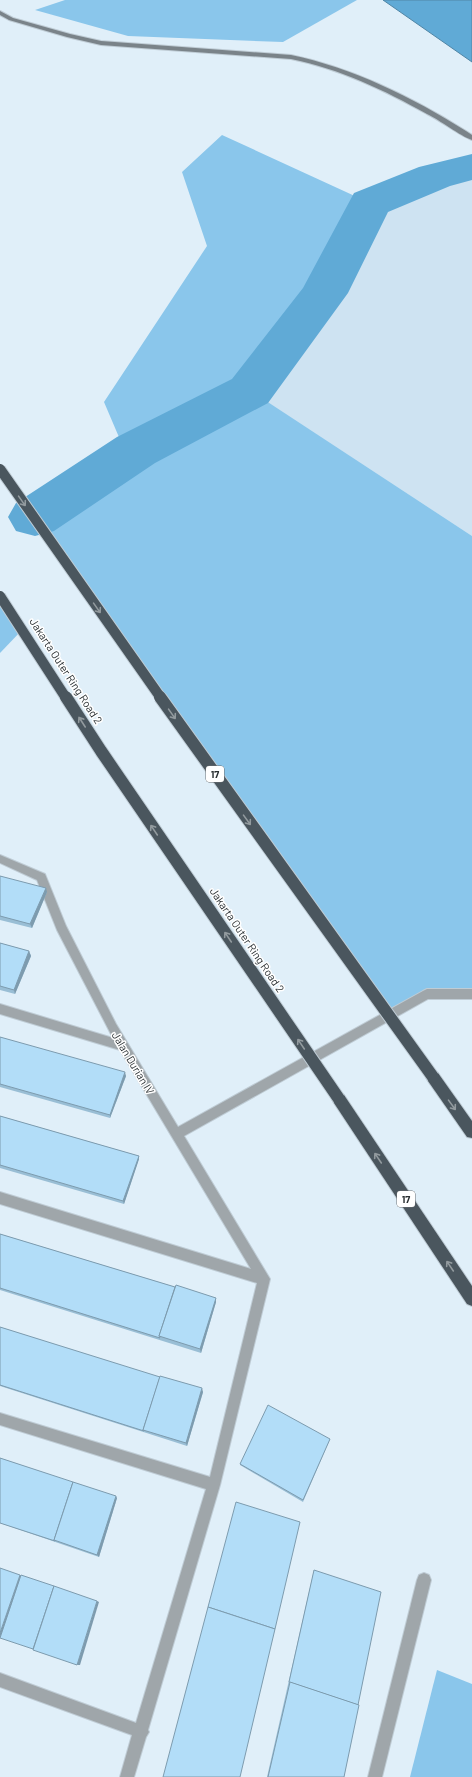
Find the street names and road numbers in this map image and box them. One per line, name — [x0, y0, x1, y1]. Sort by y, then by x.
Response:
street label: Jakarta Outer Ring Road 2 — [27, 615, 106, 726]
road number: 17 — [206, 766, 224, 782]
street label: Jakarta Outer Ring Road 2 — [207, 885, 287, 995]
street label: Jalan Durian IV — [110, 1029, 157, 1097]
road number: 17 — [397, 1191, 415, 1207]

